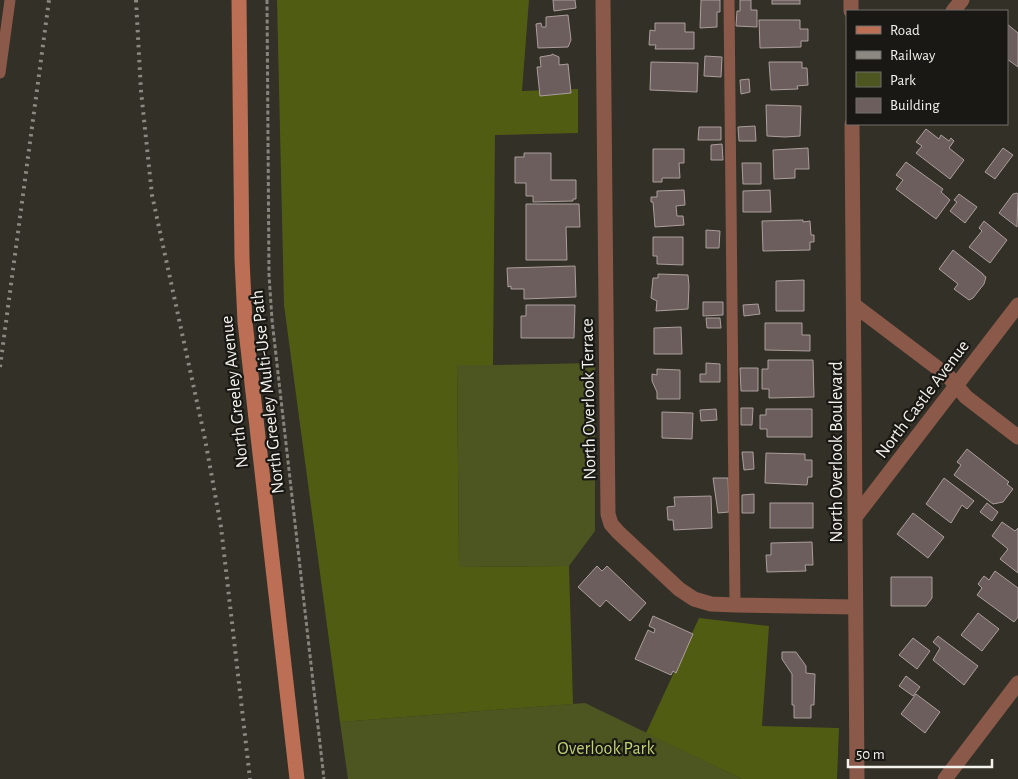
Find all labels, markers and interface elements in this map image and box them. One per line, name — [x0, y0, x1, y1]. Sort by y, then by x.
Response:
legend — [846, 10, 1008, 125]
text: Road — [890, 23, 920, 38]
text: Railway — [890, 48, 936, 63]
text: Park — [890, 73, 916, 88]
text: Building — [890, 98, 940, 113]
street label: North Greeley Multi-Use Path — [248, 289, 288, 495]
street label: North Greeley Avenue — [218, 315, 252, 469]
street label: North Overlook Terrace — [579, 318, 599, 480]
street label: North Castle Avenue — [873, 337, 973, 462]
street label: North Overlook Boulevard — [828, 361, 846, 543]
scale bar — [848, 736, 992, 768]
park label: Overlook Park — [557, 740, 655, 758]
text: 50 m — [856, 747, 885, 762]

